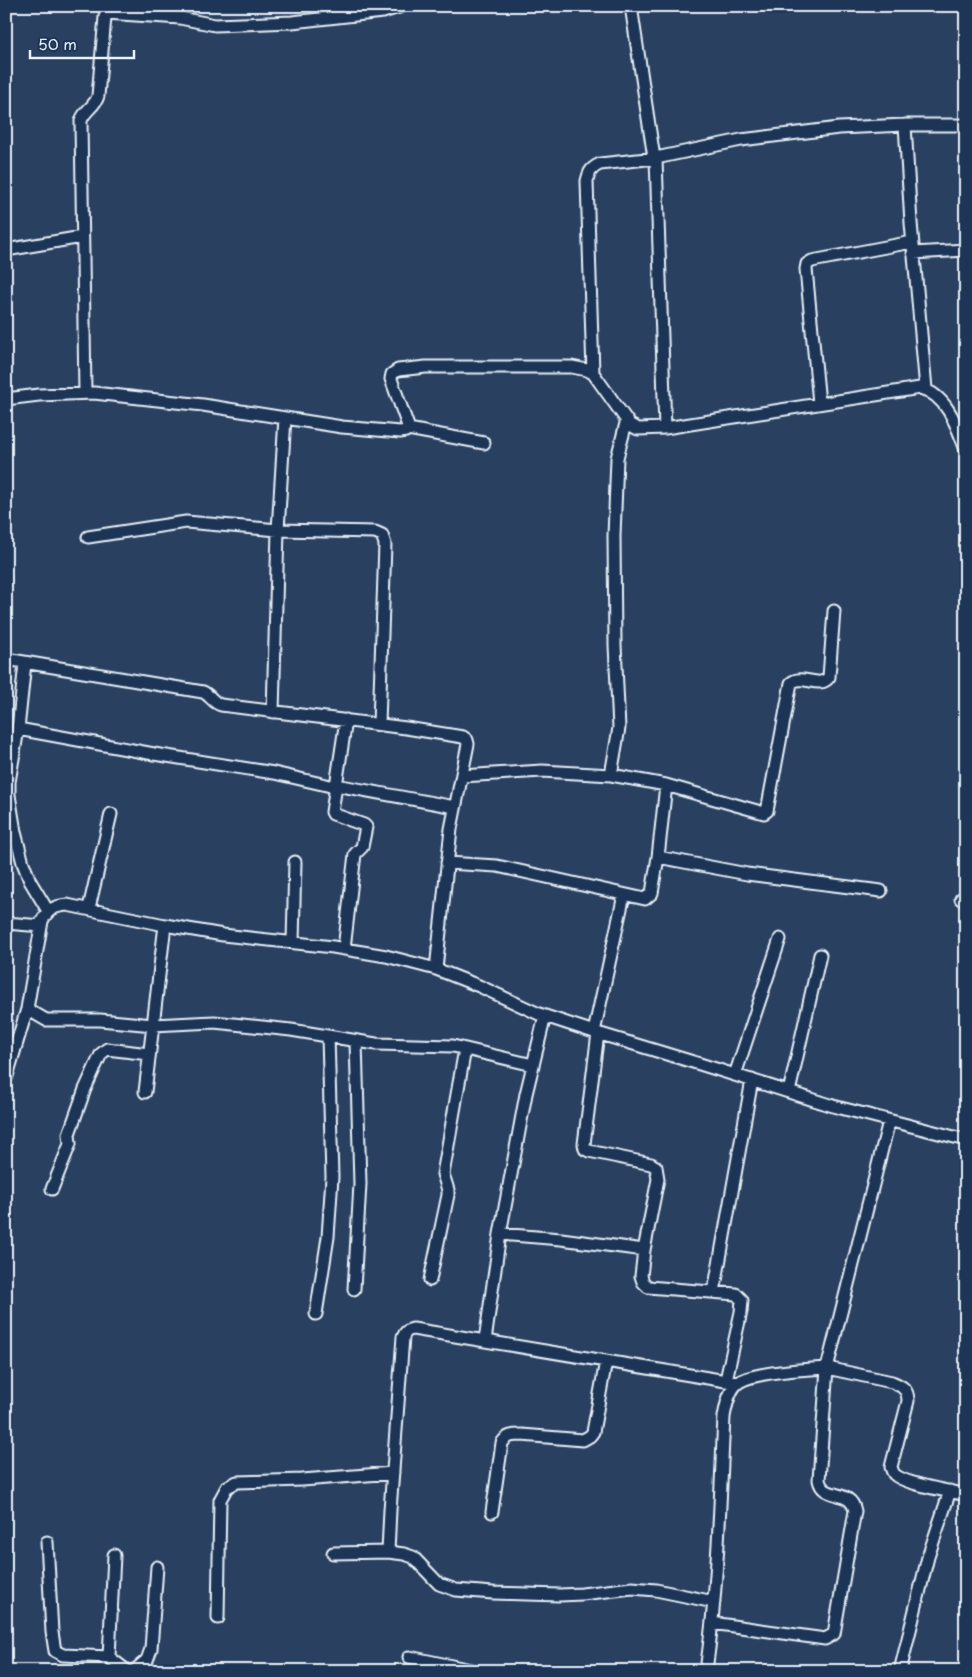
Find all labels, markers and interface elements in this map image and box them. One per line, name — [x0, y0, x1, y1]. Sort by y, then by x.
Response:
scale bar — [30, 28, 134, 60]
text: 50 m — [38, 32, 77, 55]

